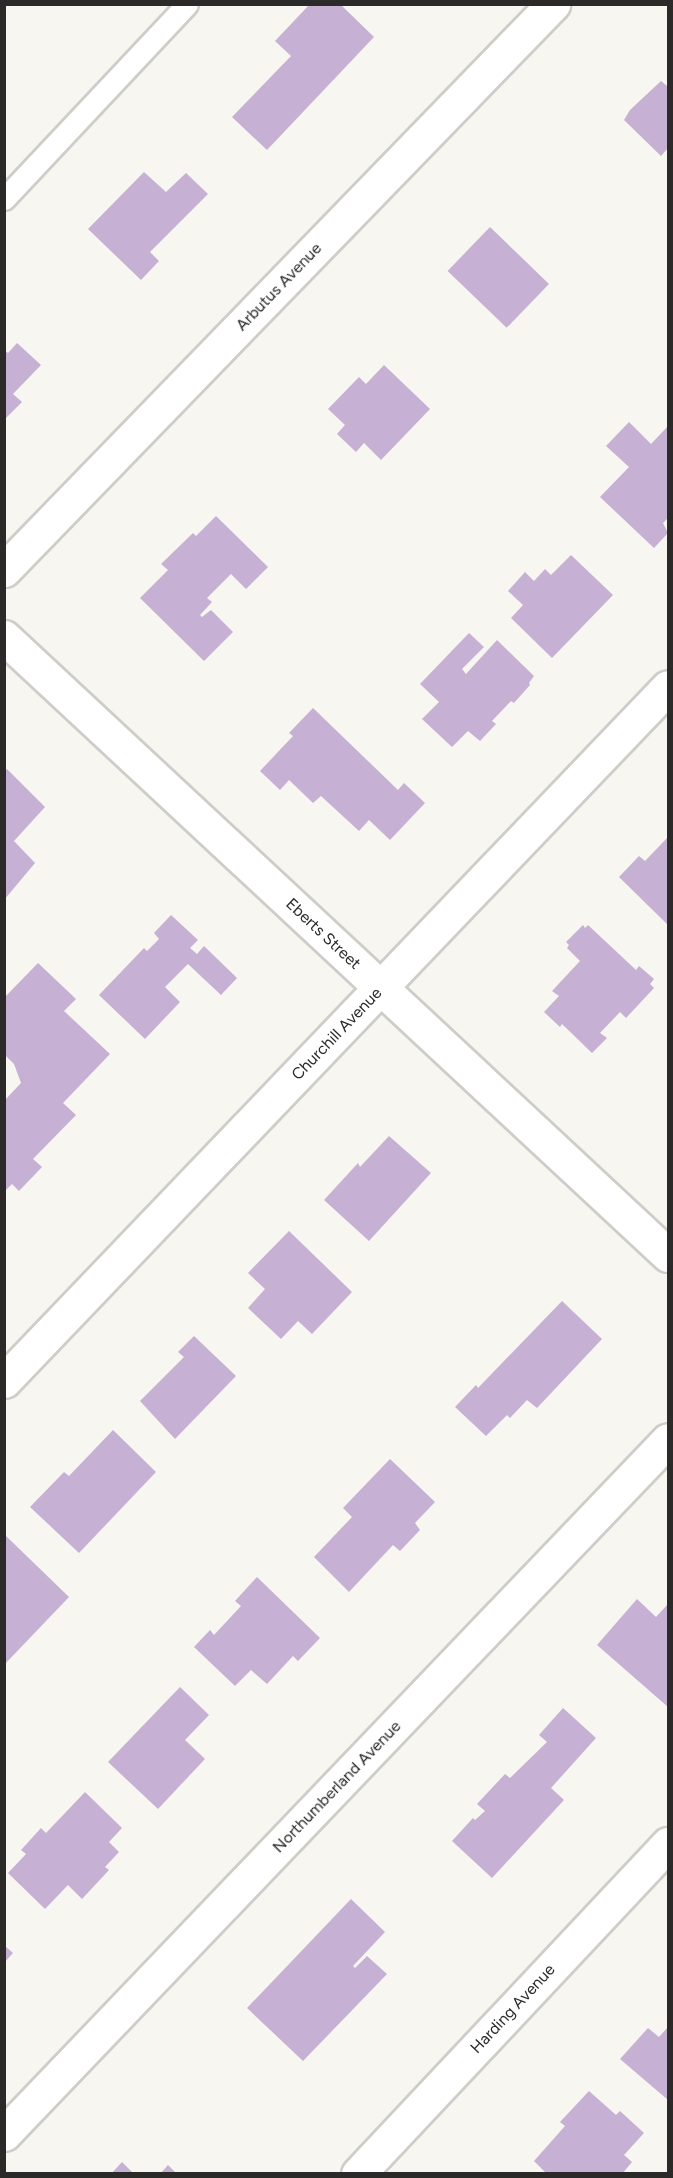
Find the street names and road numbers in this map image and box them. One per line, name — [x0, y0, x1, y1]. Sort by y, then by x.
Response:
street label: Arbutus Avenue — [232, 239, 326, 335]
street label: Eberts Street — [282, 894, 364, 974]
street label: Churchill Avenue — [288, 984, 386, 1084]
street label: Northumberland Avenue — [269, 1717, 405, 1857]
street label: Harding Avenue — [467, 1960, 559, 2058]

